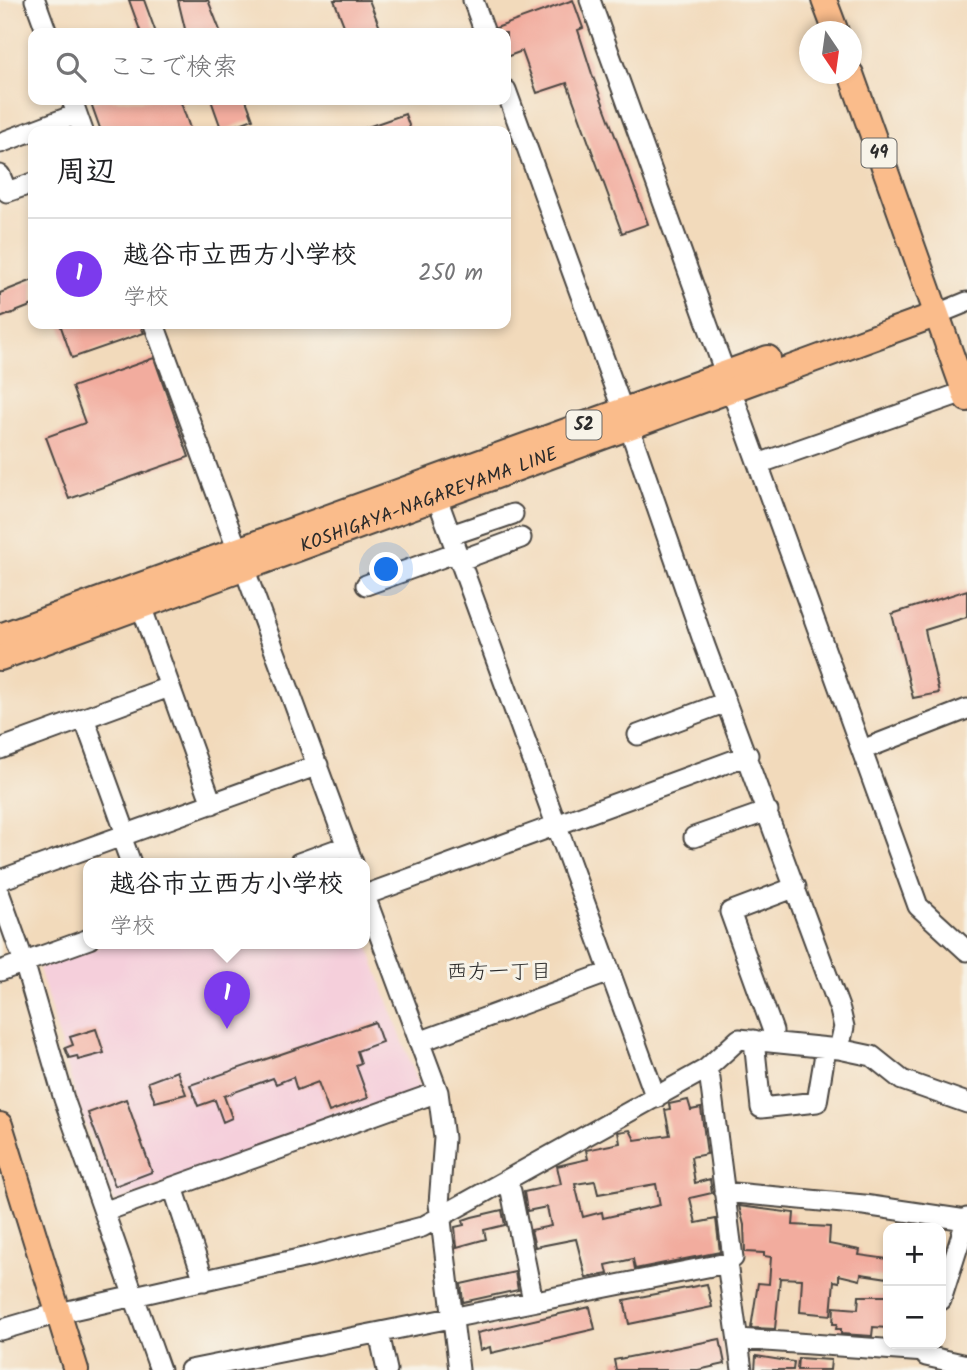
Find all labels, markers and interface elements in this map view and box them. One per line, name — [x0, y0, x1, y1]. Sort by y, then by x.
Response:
north arrow — [799, 21, 862, 84]
search box — [28, 28, 511, 105]
text: ここで検索 — [108, 47, 238, 89]
icon: search — [52, 48, 90, 86]
road number: 49 — [862, 138, 896, 168]
text: 周辺 — [56, 149, 116, 197]
text: 越谷市立西方小学校 — [123, 235, 357, 277]
text: 1 — [76, 256, 82, 292]
text: 250 m — [418, 256, 483, 292]
text: 学校 — [123, 280, 169, 316]
road number: 52 — [566, 410, 602, 440]
street label: KOSHIGAYA-NAGAREYAMA LINE — [296, 439, 563, 562]
your location — [369, 552, 403, 586]
popup — [83, 858, 370, 949]
text: 越谷市立西方小学校 — [109, 864, 344, 906]
text: 学校 — [109, 909, 155, 945]
district label: 西方一丁目 — [447, 956, 552, 989]
pin: 1 — [204, 971, 250, 1029]
map controls — [883, 1223, 946, 1349]
button: + — [883, 1223, 946, 1286]
button: − — [883, 1286, 946, 1349]

